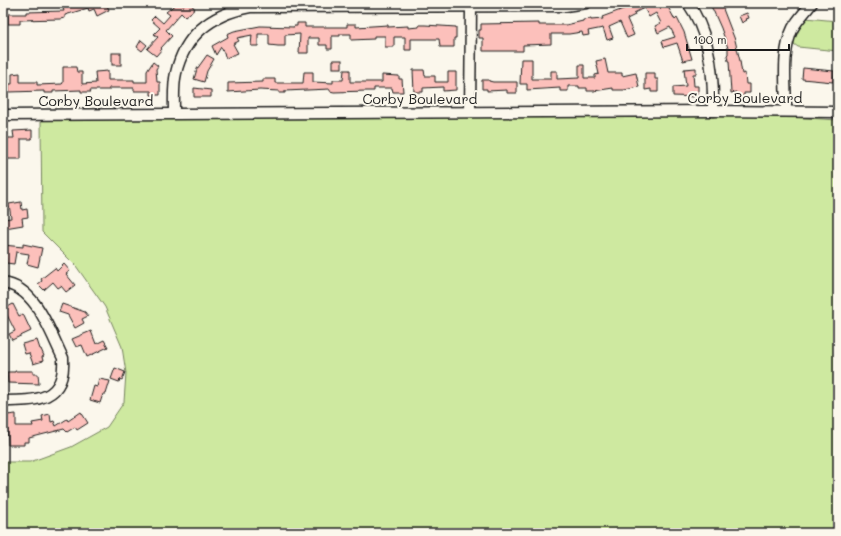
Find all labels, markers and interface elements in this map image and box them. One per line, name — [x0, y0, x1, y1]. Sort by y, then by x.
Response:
scale bar — [687, 26, 789, 52]
text: 100 m — [693, 31, 727, 47]
street label: Corby Boulevard — [688, 88, 803, 107]
street label: Corby Boulevard — [363, 89, 478, 108]
street label: Corby Boulevard — [39, 91, 154, 110]

